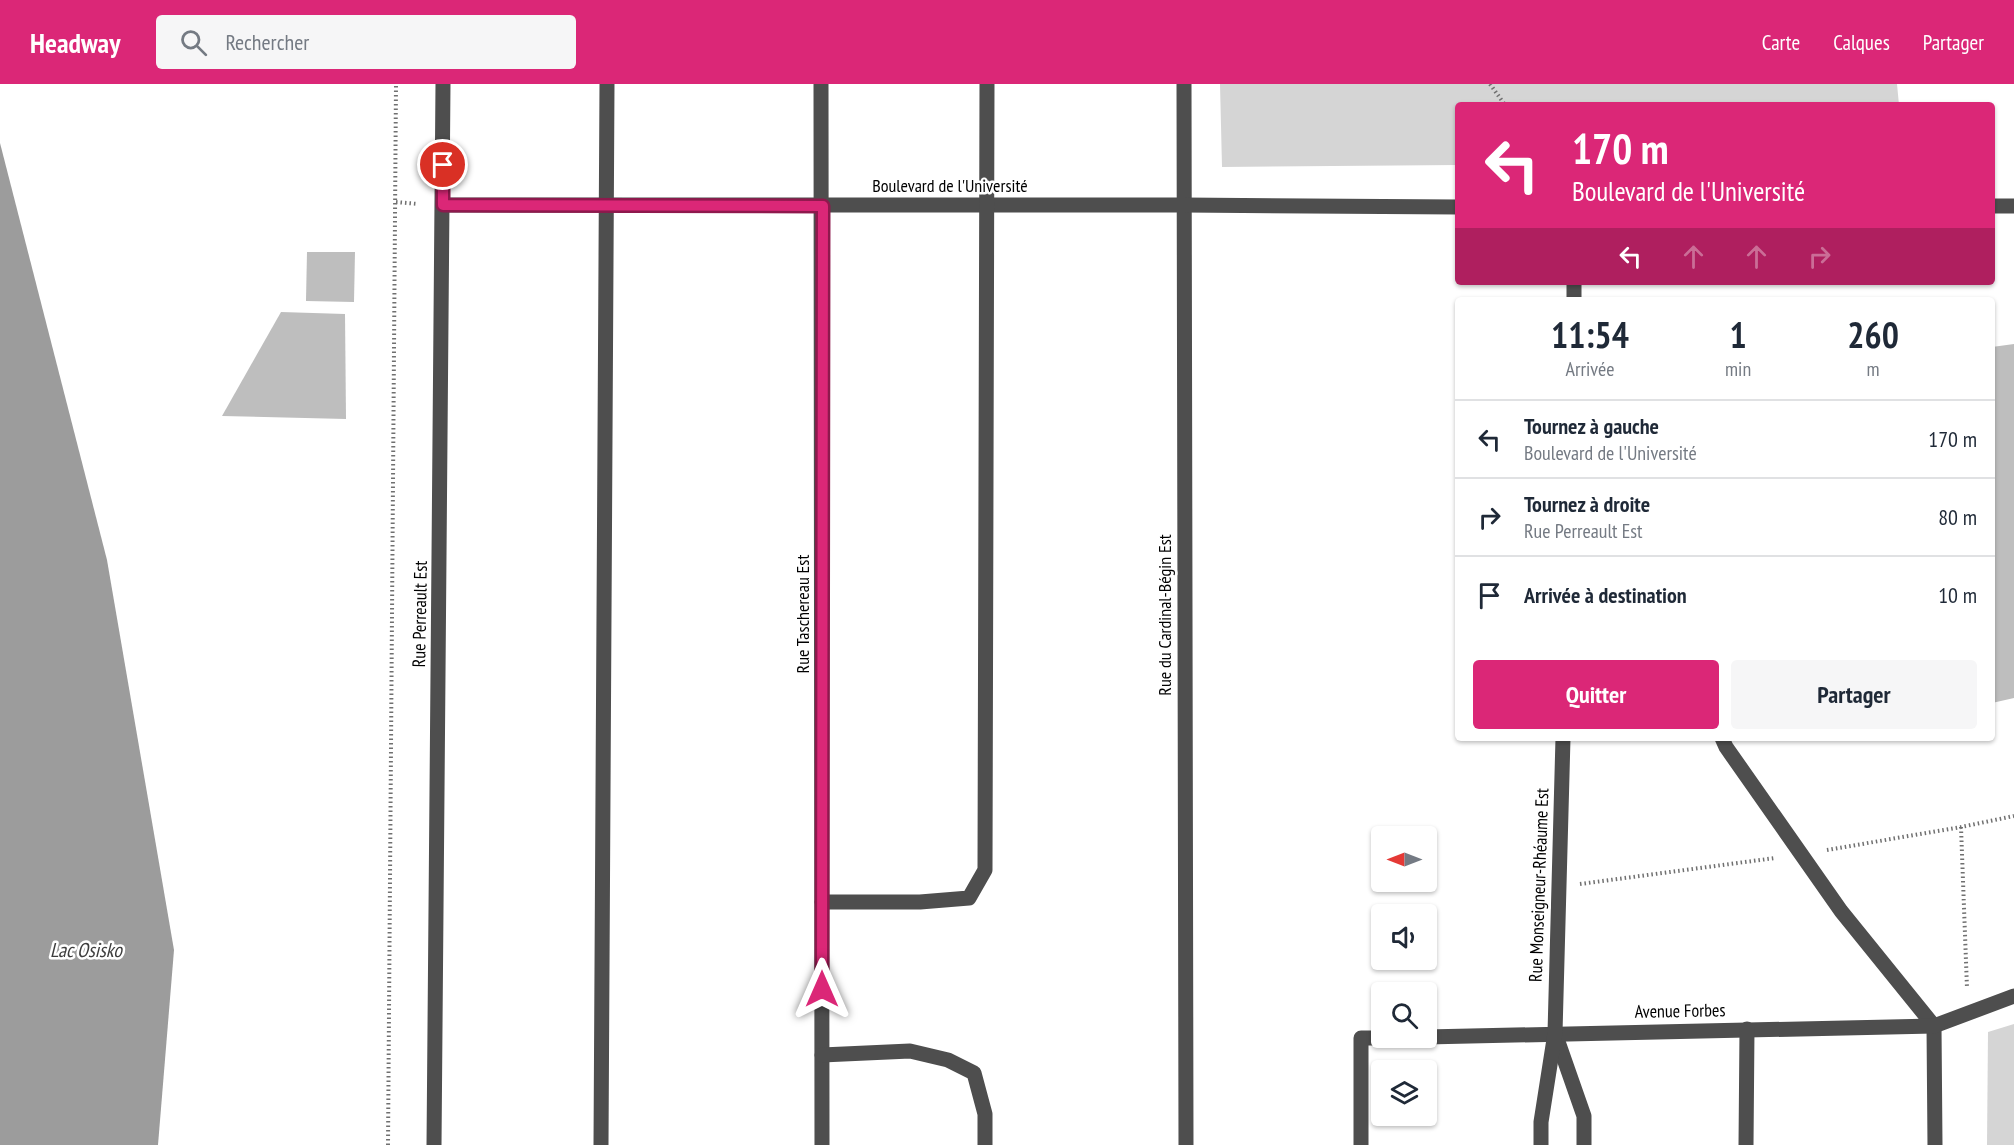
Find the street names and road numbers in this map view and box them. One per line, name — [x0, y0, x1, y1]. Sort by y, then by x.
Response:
street label: Boulevard de l'Université — [872, 174, 1028, 197]
street label: Rue du Cardinal-Bégin Est — [1153, 534, 1176, 696]
street label: Rue Taschereau Est — [791, 555, 814, 673]
street label: Rue Perreault Est — [407, 560, 432, 668]
street label: Rue Monseigneur-Rhéaume Est — [1524, 788, 1553, 982]
street label: Avenue Forbes — [1634, 998, 1726, 1023]

